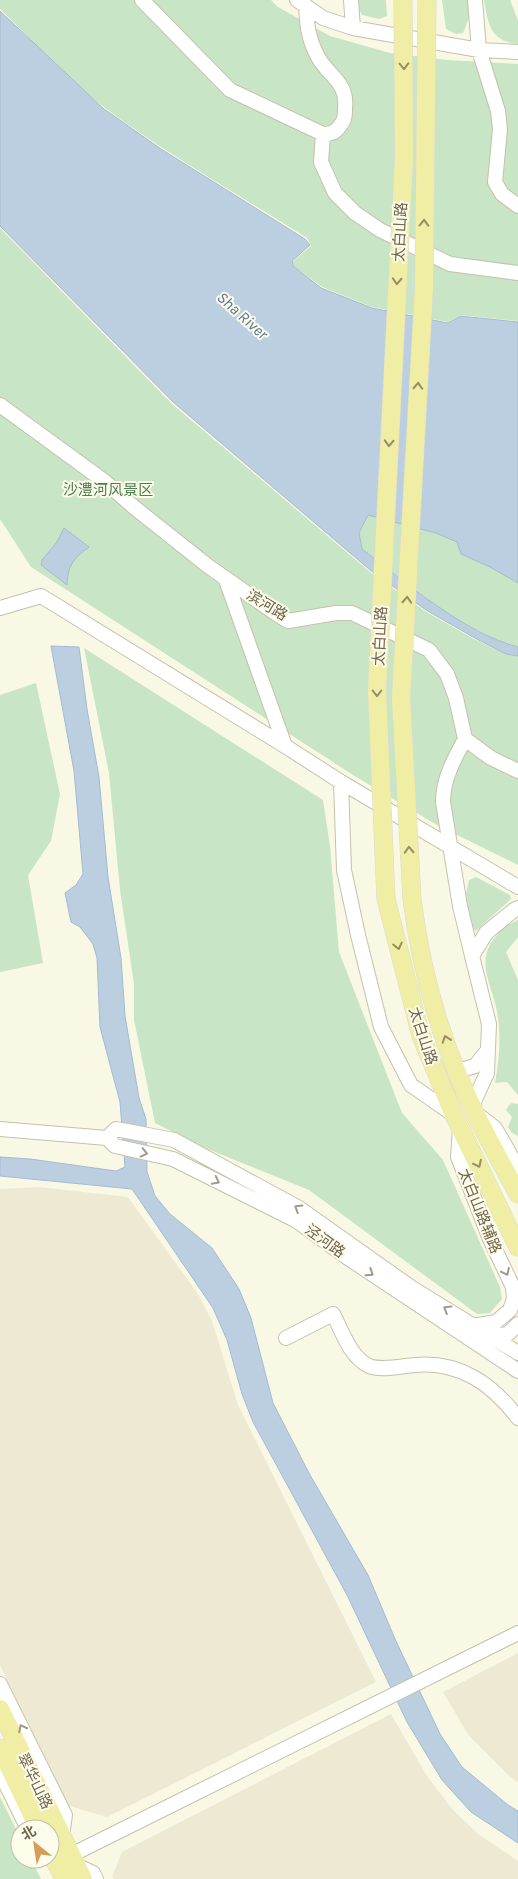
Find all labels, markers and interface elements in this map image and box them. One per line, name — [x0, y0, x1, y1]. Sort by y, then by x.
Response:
one-way arrow — [399, 62, 409, 70]
street label: 太白山路 — [389, 202, 411, 262]
one-way arrow — [419, 219, 429, 227]
one-way arrow — [392, 277, 403, 285]
water label: Sha River — [213, 288, 273, 344]
one-way arrow — [413, 381, 424, 389]
one-way arrow — [384, 440, 395, 448]
park label: 沙澧河风景区 — [63, 481, 153, 499]
street label: 滨河路 — [243, 586, 291, 624]
one-way arrow — [401, 596, 412, 604]
street label: 太白山路 — [369, 606, 391, 666]
one-way arrow — [372, 690, 382, 697]
one-way arrow — [404, 846, 415, 854]
one-way arrow — [392, 942, 403, 951]
street label: 太白山路 — [405, 1005, 441, 1067]
one-way arrow — [442, 1036, 452, 1044]
one-way arrow — [139, 1147, 148, 1158]
one-way arrow — [472, 1159, 482, 1168]
street label: 太白山路辅路 — [455, 1166, 505, 1256]
one-way arrow — [211, 1175, 220, 1185]
one-way arrow — [294, 1205, 303, 1215]
street label: 泾河路 — [302, 1220, 348, 1262]
one-way arrow — [365, 1267, 374, 1276]
one-way arrow — [499, 1267, 510, 1276]
one-way arrow — [443, 1306, 452, 1316]
one-way arrow — [18, 1724, 28, 1733]
street label: 翠华山路 — [14, 1750, 56, 1812]
north arrow — [10, 1819, 60, 1869]
text: 北 — [18, 1822, 39, 1844]

